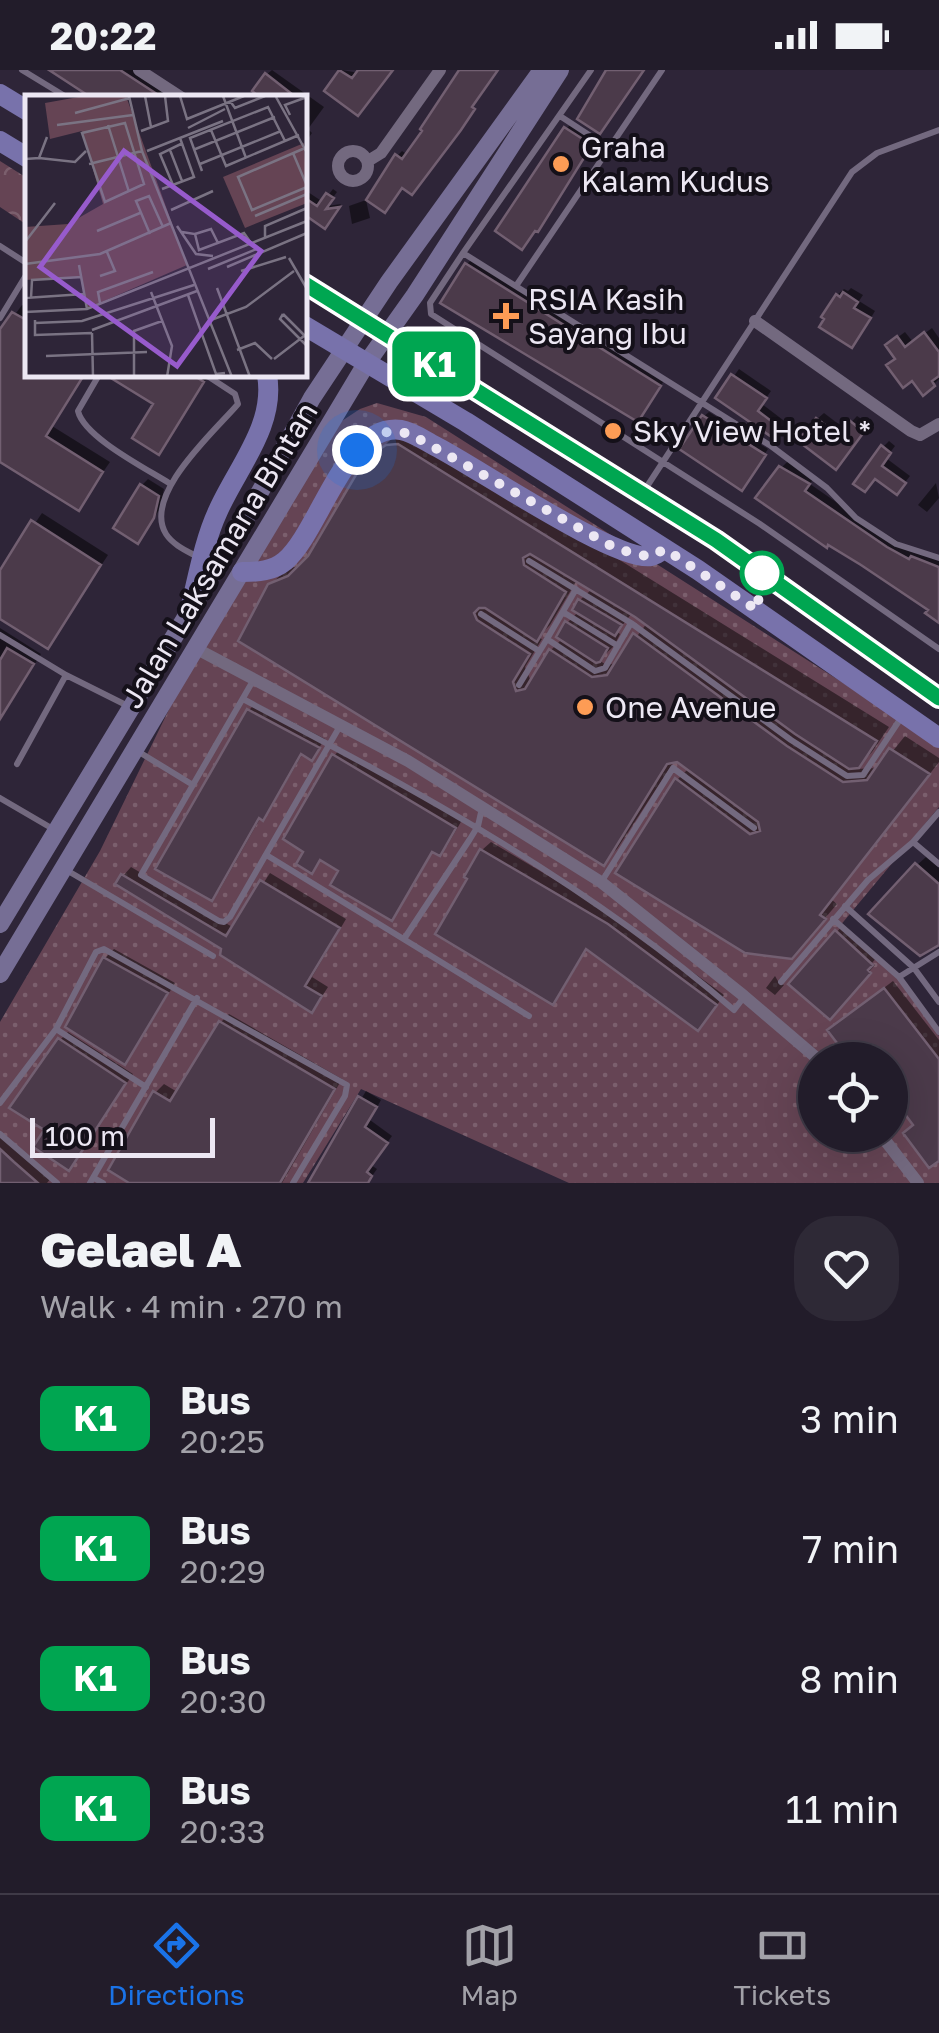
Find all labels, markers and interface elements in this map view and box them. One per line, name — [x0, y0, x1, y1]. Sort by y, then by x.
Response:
text: 20:22 — [50, 13, 156, 58]
inset map — [25, 95, 308, 378]
place label: Graha Kalam Kudus — [581, 129, 770, 199]
marker: Graha Kalam Kudus — [550, 153, 572, 175]
place label: RSIA Kasih Sayang Ibu — [528, 281, 687, 351]
marker: RSIA Kasih Sayang Ibu — [493, 303, 519, 329]
line badge: K1 — [389, 332, 479, 396]
text: K1 — [412, 343, 456, 385]
street label: Jalan Laksamana Bintan — [113, 396, 325, 714]
place label: Sky View Hotel * — [633, 413, 872, 449]
marker: Sky View Hotel * — [602, 420, 624, 442]
your location — [332, 425, 382, 475]
unlabelled marker — [741, 552, 783, 594]
place label: One Avenue — [605, 689, 776, 725]
marker: One Avenue — [574, 696, 596, 718]
map controls — [798, 1042, 908, 1152]
button: locate — [798, 1042, 908, 1152]
scale bar — [30, 1113, 215, 1158]
text: 100 m — [45, 1119, 125, 1152]
button: heart — [794, 1216, 899, 1321]
text: Gelael A — [40, 1220, 242, 1278]
text: Walk · 4 min · 270 m — [40, 1287, 343, 1325]
text: Bus — [180, 1377, 251, 1422]
text: 3 min — [800, 1396, 899, 1441]
text: K1 — [73, 1397, 117, 1439]
text: 20:25 — [180, 1422, 265, 1460]
text: Bus — [180, 1507, 251, 1552]
text: 7 min — [802, 1526, 899, 1571]
text: K1 — [73, 1527, 117, 1569]
text: 20:29 — [180, 1552, 266, 1590]
text: Bus — [180, 1637, 251, 1682]
text: 8 min — [799, 1656, 899, 1701]
text: K1 — [73, 1657, 117, 1699]
text: 20:30 — [180, 1682, 267, 1720]
text: Bus — [180, 1767, 251, 1812]
text: 11 min — [785, 1786, 899, 1831]
text: K1 — [73, 1787, 117, 1829]
text: 20:33 — [180, 1812, 265, 1850]
tab: Directions — [108, 1918, 245, 2011]
tab: Map — [461, 1918, 518, 2011]
tab: Tickets — [733, 1918, 831, 2011]

